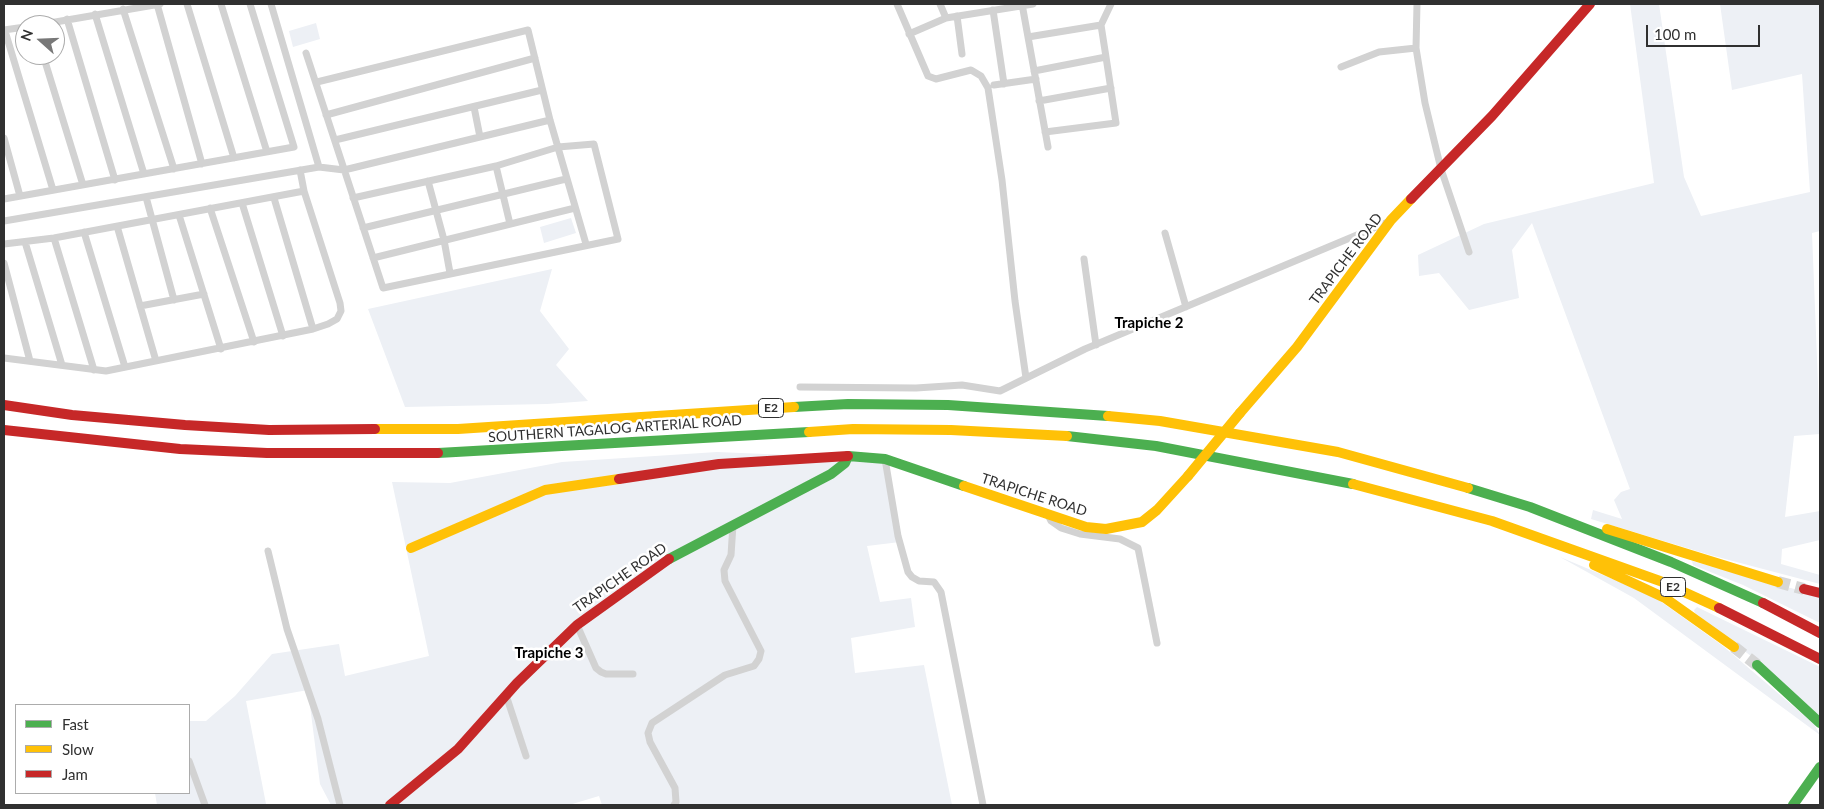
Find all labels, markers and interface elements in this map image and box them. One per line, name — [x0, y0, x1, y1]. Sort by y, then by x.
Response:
north arrow — [15, 15, 65, 65]
scale bar — [1649, 15, 1763, 47]
text: 100 m — [1654, 25, 1696, 43]
text: N — [17, 27, 36, 43]
street label: TRAPICHE ROAD — [1306, 210, 1386, 308]
district label: Trapiche 2 — [1115, 314, 1183, 332]
road number: E2 — [758, 398, 784, 418]
street label: SOUTHERN TAGALOG ARTERIAL ROAD — [488, 412, 742, 446]
street label: TRAPICHE ROAD — [979, 470, 1089, 520]
street label: TRAPICHE ROAD — [570, 539, 670, 617]
road number: E2 — [1660, 578, 1686, 596]
district label: Trapiche 3 — [515, 644, 583, 662]
legend — [15, 704, 190, 794]
text: Fast — [62, 715, 89, 733]
text: Slow — [62, 740, 94, 758]
text: Jam — [62, 765, 88, 783]

